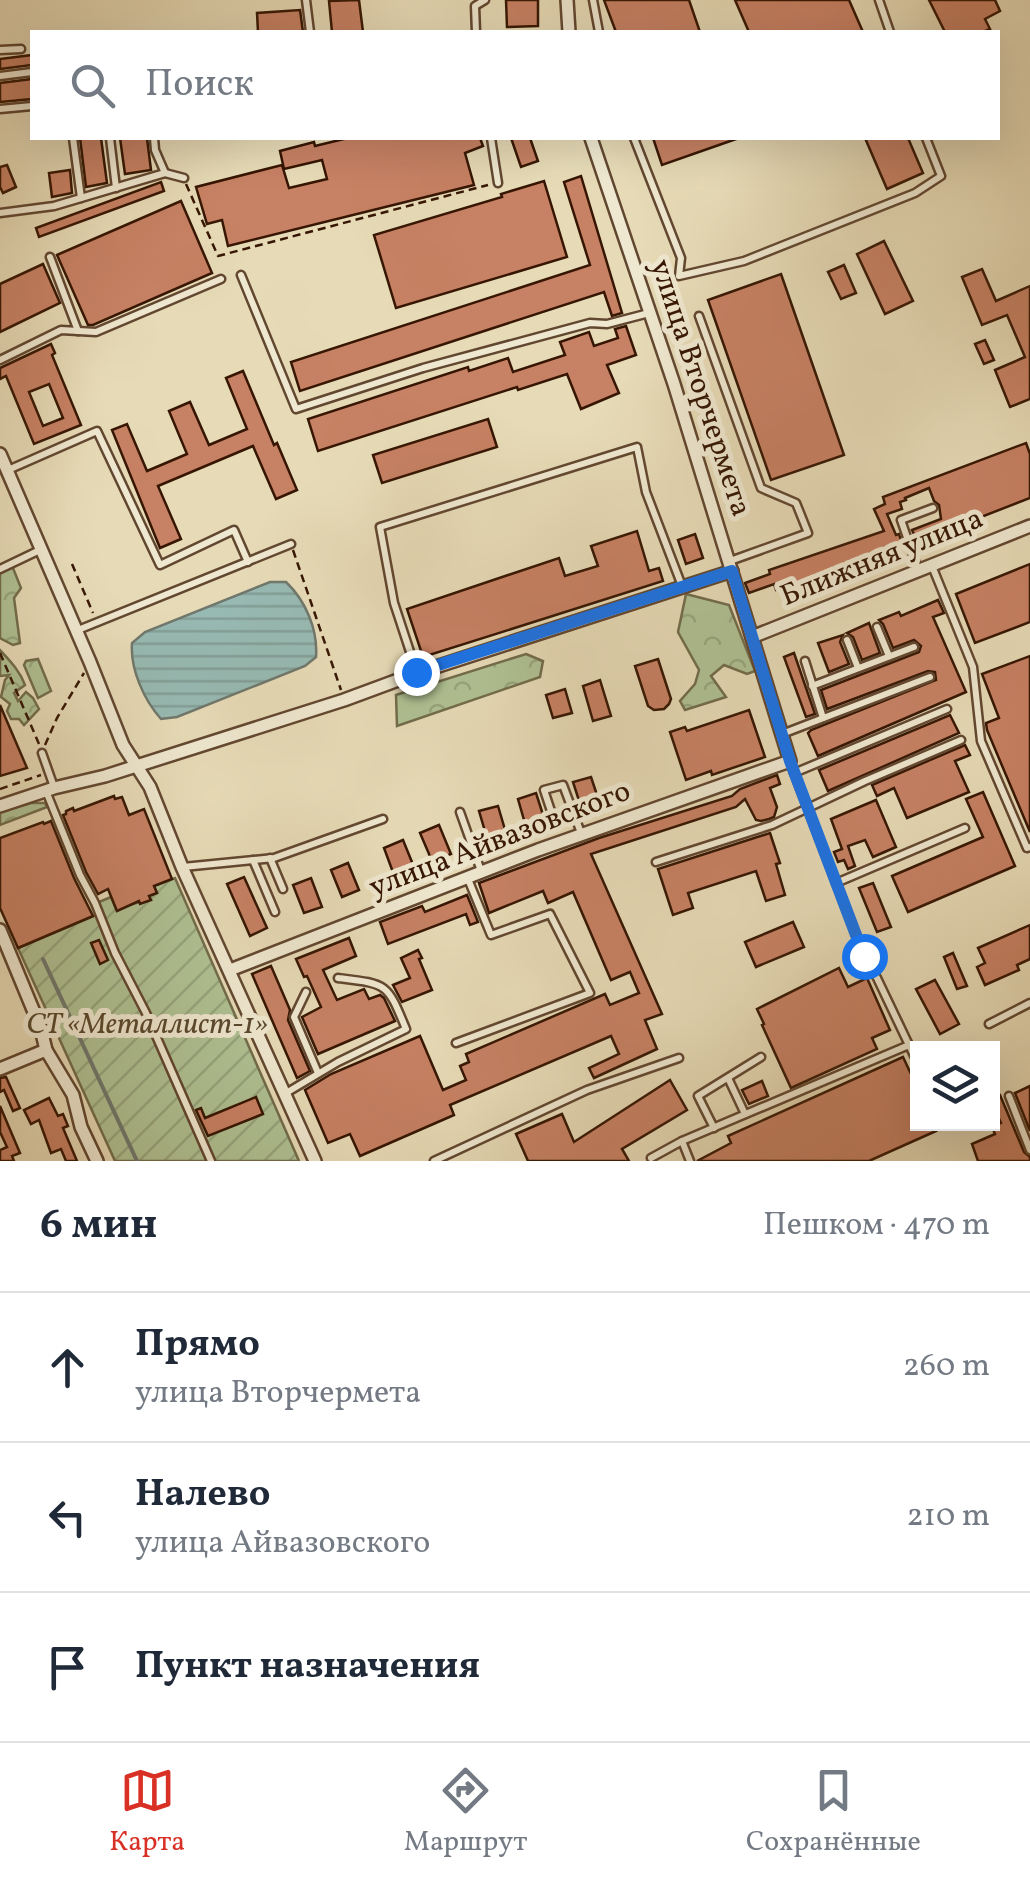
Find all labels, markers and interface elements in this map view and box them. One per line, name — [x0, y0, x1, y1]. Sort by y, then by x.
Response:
search box — [30, 30, 1000, 140]
icon: search — [65, 58, 120, 113]
text: Поиск — [145, 59, 254, 112]
street label: улица Вторчермета — [639, 254, 761, 522]
street label: Ближняя улица — [774, 498, 990, 618]
route end — [394, 650, 440, 696]
street label: улица Айвазовского — [363, 771, 637, 909]
route start — [842, 934, 888, 980]
park label: СТ «Металлист-1» — [26, 1004, 268, 1046]
map controls — [910, 1041, 1000, 1131]
button: layers — [910, 1041, 1000, 1131]
text: 6 мин — [40, 1197, 157, 1256]
text: Пешком · 470 m — [763, 1204, 990, 1248]
text: Прямо — [135, 1319, 260, 1372]
icon: ahead — [40, 1340, 95, 1395]
text: 260 m — [903, 1345, 990, 1389]
text: улица Вторчермета — [135, 1372, 421, 1416]
text: Налево — [135, 1469, 271, 1522]
icon: left — [40, 1490, 95, 1545]
text: 210 m — [906, 1495, 990, 1539]
text: улица Айвазовского — [135, 1522, 430, 1566]
icon: arrive — [40, 1640, 95, 1695]
text: Пункт назначения — [135, 1641, 480, 1694]
tab: Карта — [109, 1763, 185, 1862]
tab: Маршрут — [404, 1763, 527, 1862]
tab: Сохранённые — [746, 1763, 921, 1862]

